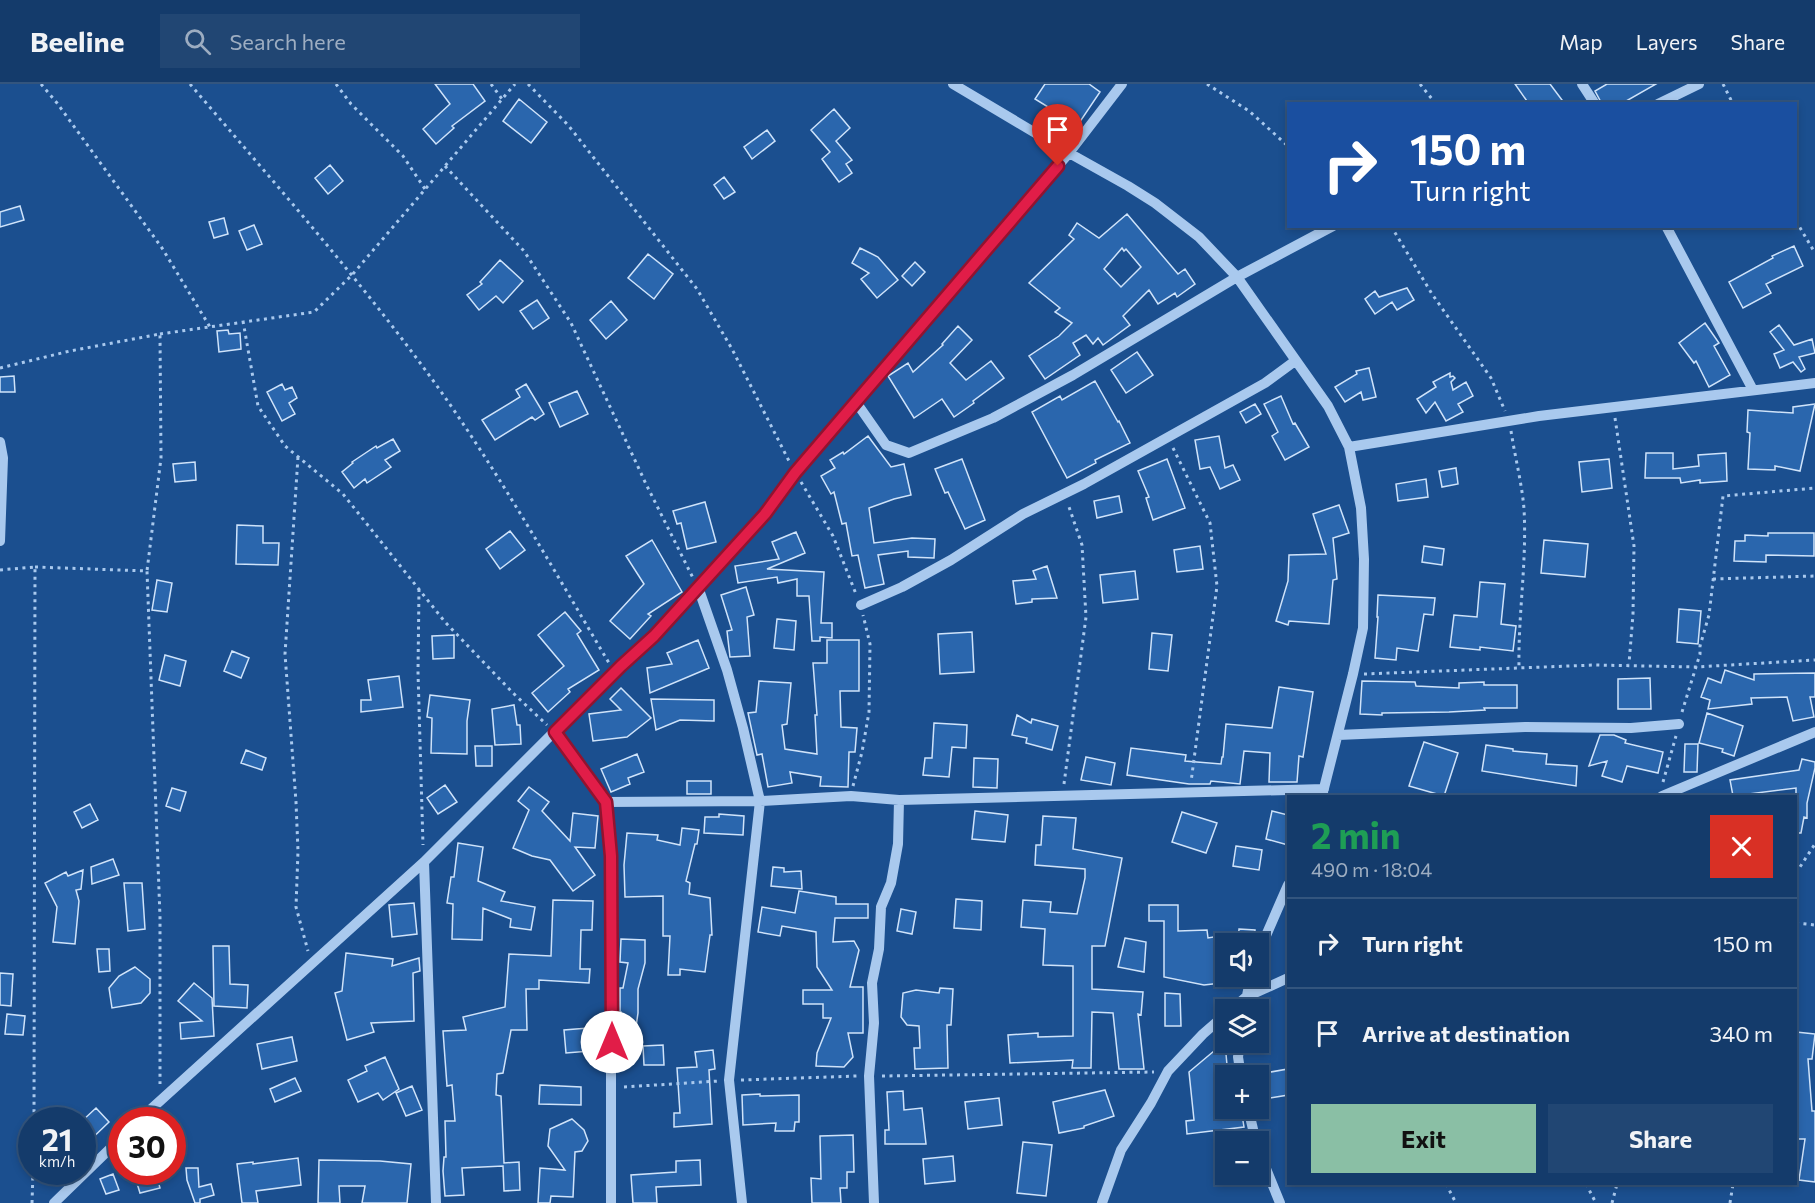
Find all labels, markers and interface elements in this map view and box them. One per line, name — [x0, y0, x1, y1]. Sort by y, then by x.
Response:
search box — [160, 14, 580, 68]
text: Beeline — [30, 24, 124, 58]
icon: search — [181, 25, 214, 58]
text: Search here — [229, 28, 346, 55]
text: Map — [1559, 29, 1603, 54]
text: Layers — [1636, 29, 1698, 54]
text: Share — [1731, 29, 1785, 54]
pin — [1032, 104, 1083, 166]
icon: arrive — [1041, 113, 1074, 146]
text: 150 m — [1410, 122, 1526, 174]
icon: right — [1311, 126, 1389, 204]
text: Turn right — [1410, 174, 1530, 207]
text: 2 min — [1311, 812, 1401, 856]
button: close — [1710, 815, 1773, 878]
text: 490 m · 18:04 — [1311, 857, 1432, 881]
icon: right — [1311, 927, 1344, 960]
text: Turn right — [1362, 930, 1463, 957]
text: 150 m — [1713, 930, 1773, 957]
map controls — [1215, 933, 1269, 1185]
button: sound — [1215, 933, 1269, 987]
button: layers — [1215, 999, 1269, 1053]
position arrow — [580, 1010, 644, 1074]
icon: arrive — [1311, 1017, 1344, 1050]
text: Arrive at destination — [1362, 1020, 1570, 1047]
text: 340 m — [1709, 1020, 1773, 1047]
button: + — [1215, 1065, 1269, 1119]
button: Exit — [1311, 1104, 1536, 1173]
button: Share — [1548, 1104, 1773, 1173]
speed limit sign: 30 — [108, 1107, 186, 1185]
text: 21 — [42, 1120, 72, 1157]
button: − — [1215, 1131, 1269, 1185]
text: km/h — [39, 1152, 75, 1170]

